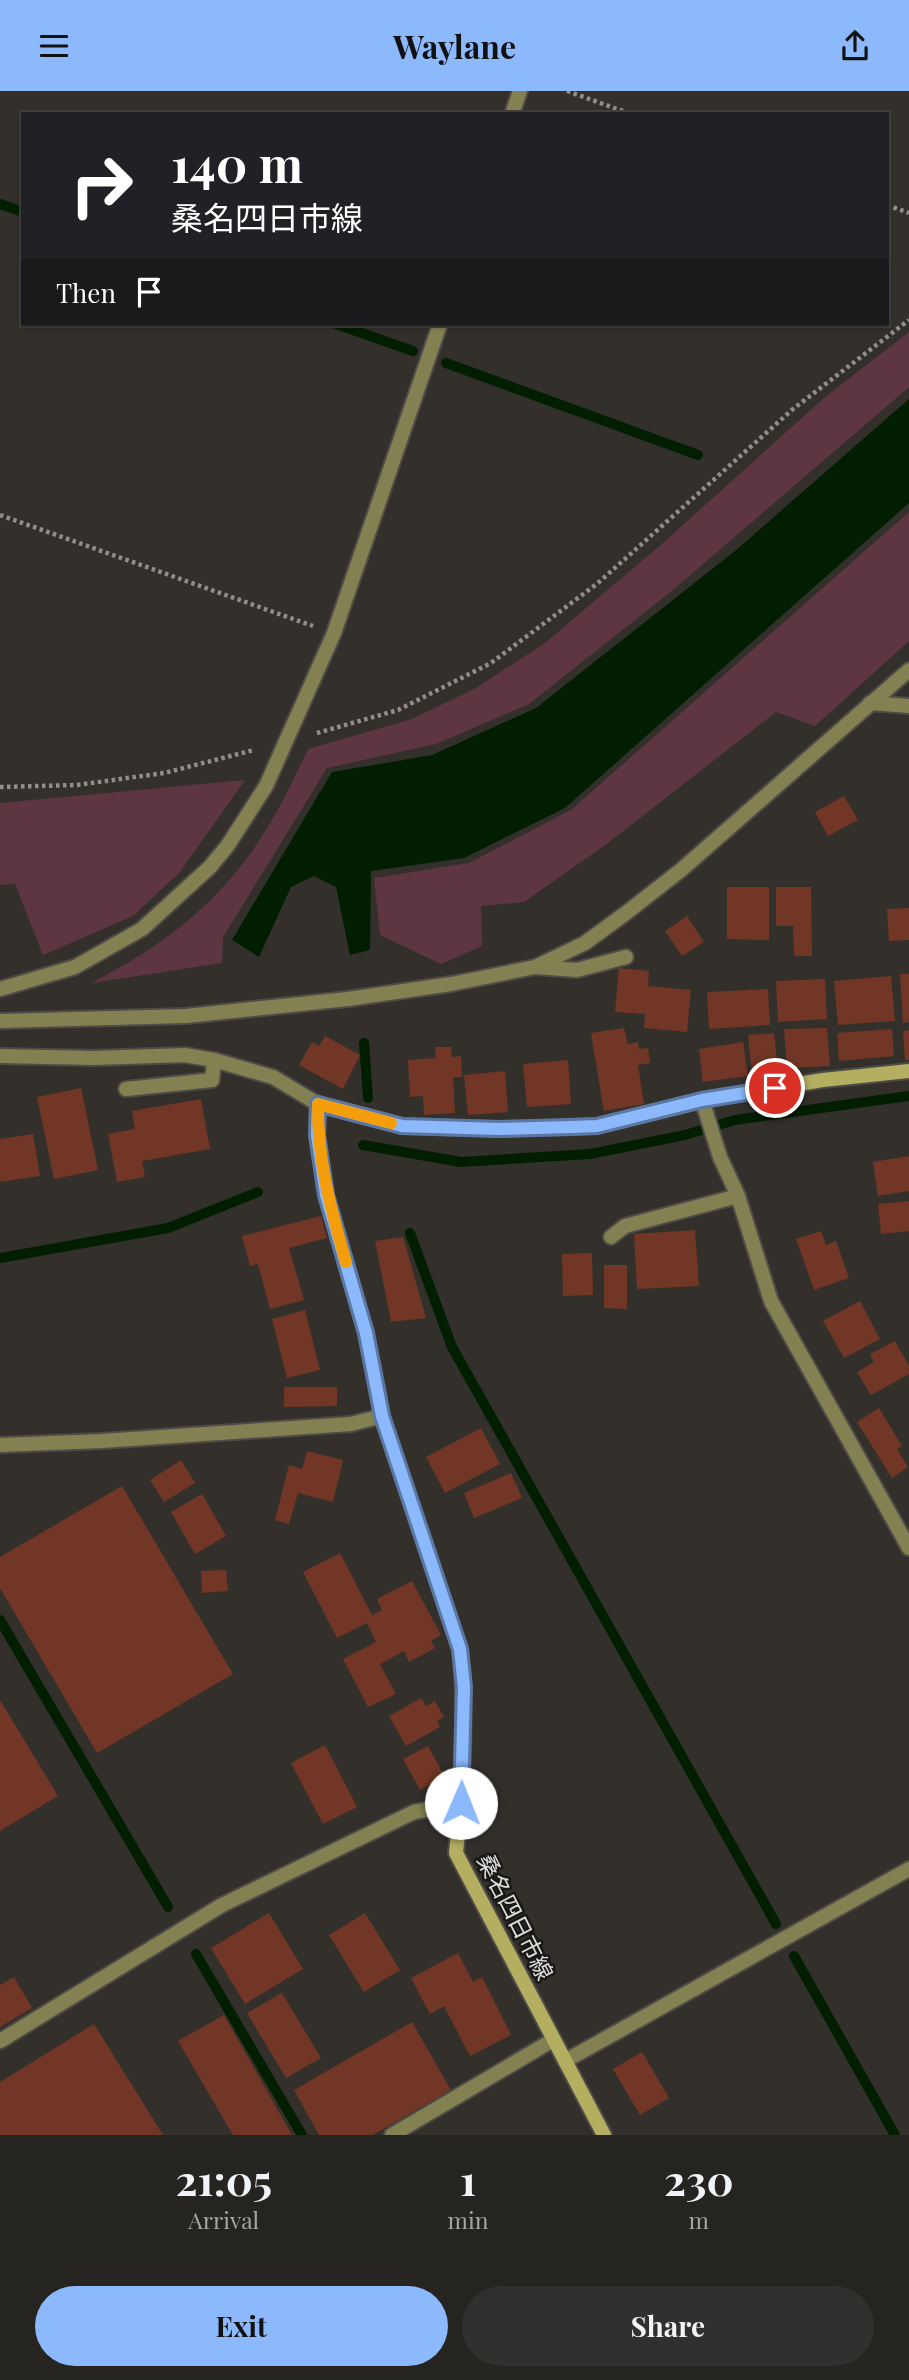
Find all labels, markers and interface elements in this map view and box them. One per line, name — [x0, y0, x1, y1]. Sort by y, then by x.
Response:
text: Waylane — [393, 24, 516, 67]
icon: menu — [35, 27, 73, 65]
icon: share — [836, 27, 874, 65]
text: 140 m — [171, 130, 303, 195]
icon: right — [56, 140, 147, 231]
text: 桑名四日市線 — [171, 195, 363, 238]
icon: arrive — [130, 273, 168, 311]
text: Then — [56, 275, 116, 310]
pin — [745, 1058, 805, 1118]
icon: arrive — [756, 1069, 794, 1107]
position arrow — [424, 1766, 498, 1840]
street label: 桑名四日市線 — [471, 1848, 561, 1985]
text: 21:05 — [175, 2151, 272, 2207]
text: 1 — [460, 2151, 476, 2207]
text: 230 — [664, 2151, 733, 2207]
text: Arrival — [188, 2204, 259, 2235]
text: min — [448, 2204, 488, 2235]
text: m — [688, 2204, 709, 2235]
button: Exit — [35, 2286, 448, 2366]
button: Share — [462, 2286, 874, 2366]

